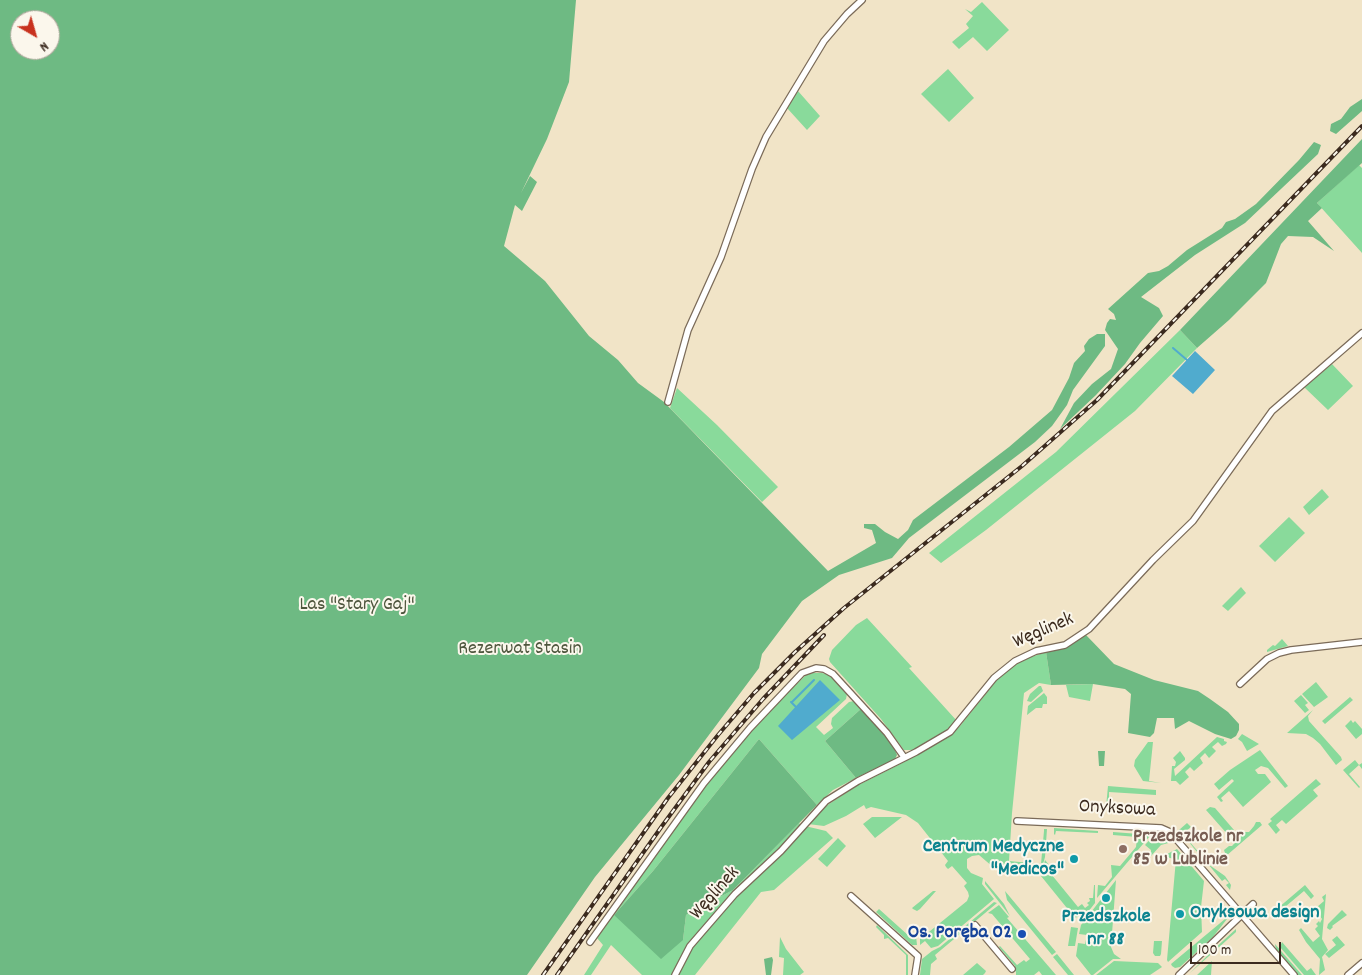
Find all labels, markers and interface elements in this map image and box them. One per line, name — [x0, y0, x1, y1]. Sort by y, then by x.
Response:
north arrow — [10, 10, 60, 60]
text: N — [35, 36, 53, 56]
park label: Las "Stary Gaj" — [299, 594, 415, 618]
street label: Węglinek — [1010, 609, 1078, 655]
park label: Rezerwat Stasin — [458, 638, 582, 662]
street label: Onyksowa — [1078, 796, 1156, 824]
place label: Przedszkole nr 85 w Lublinie — [1133, 826, 1243, 873]
place label: Centrum Medyczne "Medicos" — [923, 836, 1064, 883]
marker: Przedszkole nr 85 w Lublinie — [1117, 843, 1129, 855]
marker: Centrum Medyczne "Medicos" — [1068, 853, 1080, 865]
street label: Węglinek — [686, 862, 746, 926]
marker: Przedszkole nr 88 — [1100, 892, 1112, 904]
place label: Onyksowa design — [1190, 902, 1319, 926]
place label: Przedszkole nr 88 — [1062, 906, 1150, 953]
marker: Onyksowa design — [1174, 908, 1186, 920]
place label: Os. Poręba 02 — [908, 922, 1012, 946]
marker: Os. Poręba 02 — [1016, 928, 1028, 940]
scale bar — [1192, 932, 1283, 964]
text: 100 m — [1198, 940, 1231, 962]

